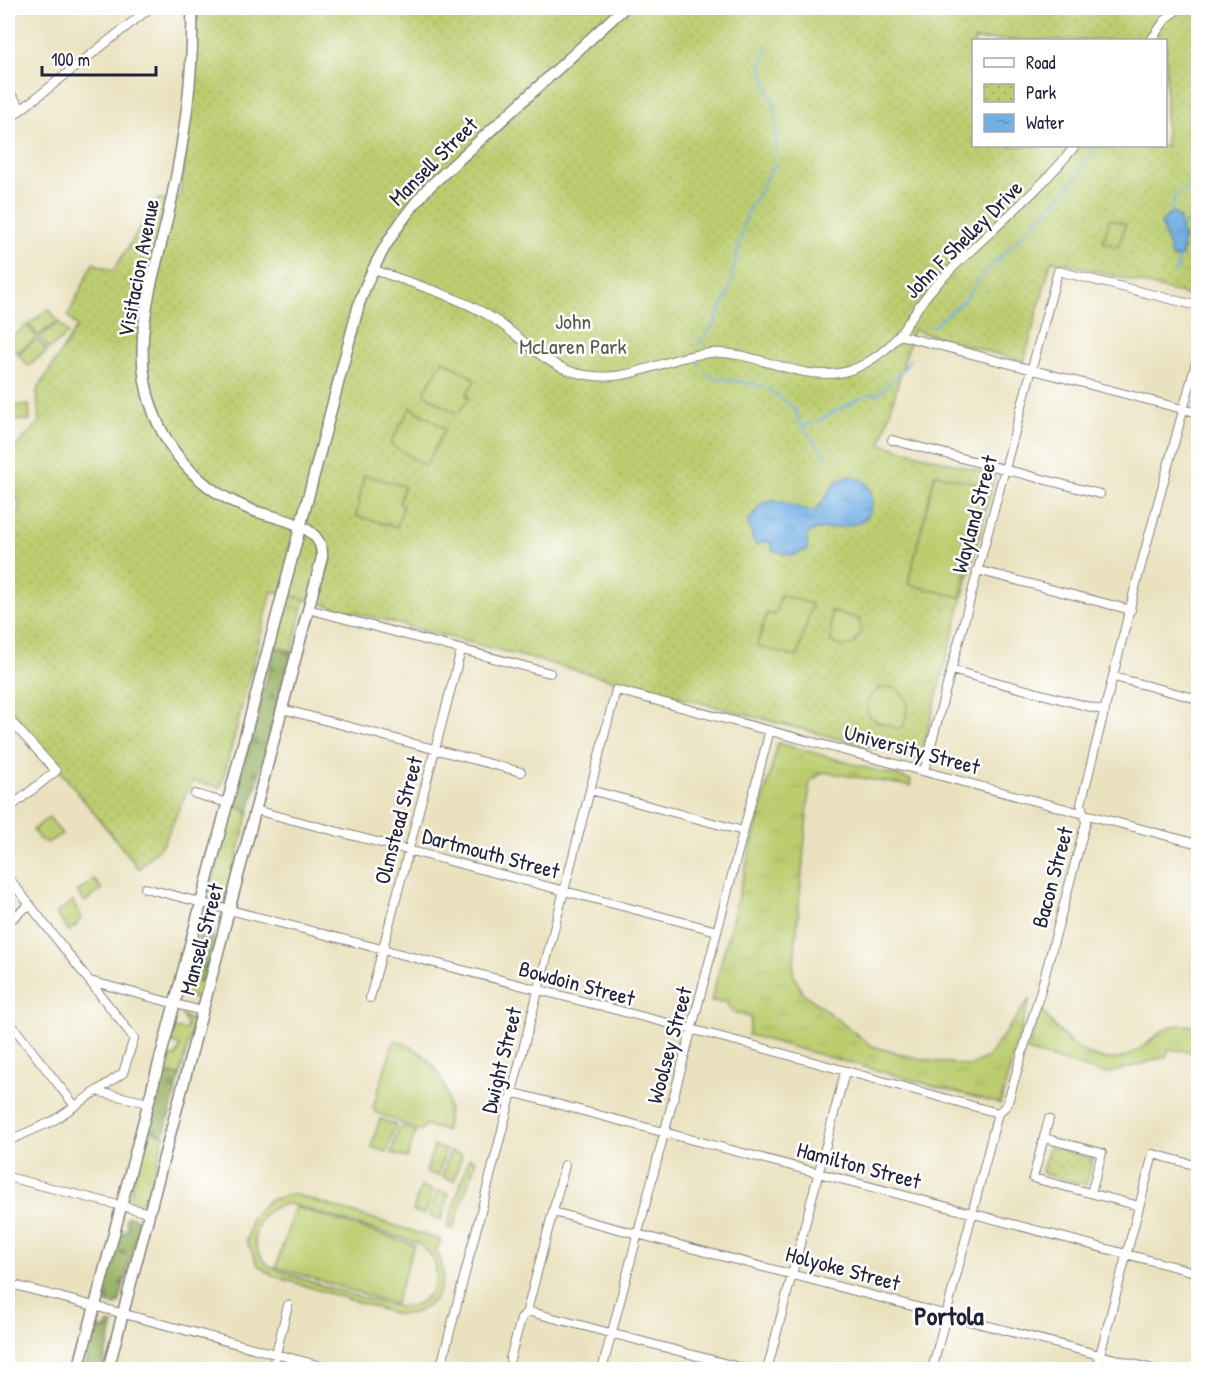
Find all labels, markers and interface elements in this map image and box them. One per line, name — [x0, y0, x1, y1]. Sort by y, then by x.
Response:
scale bar — [42, 39, 156, 77]
legend — [972, 39, 1167, 147]
text: 100 m — [51, 47, 90, 72]
text: Road — [1026, 50, 1056, 75]
text: Park — [1026, 80, 1057, 105]
street label: Mansell Street — [382, 110, 484, 212]
text: Water — [1026, 110, 1064, 135]
street label: John F Shelley Drive — [897, 173, 1029, 305]
street label: Visitacion Avenue — [110, 196, 166, 340]
park label: John McLaren Park — [519, 306, 627, 361]
street label: Wayland Street — [944, 451, 1004, 576]
street label: University Street — [841, 716, 984, 782]
street label: Olmstead Street — [367, 752, 430, 887]
street label: Dartmouth Street — [419, 820, 563, 886]
street label: Bacon Street — [1024, 823, 1080, 931]
street label: Mansell Street — [172, 879, 230, 998]
street label: Bowdoin Street — [516, 953, 639, 1013]
street label: Woolsey Street — [639, 983, 699, 1107]
street label: Dwight Street — [473, 1003, 529, 1116]
street label: Hamilton Street — [794, 1134, 925, 1196]
street label: Holyoke Street — [782, 1238, 904, 1298]
district label: Portola — [914, 1298, 985, 1333]

